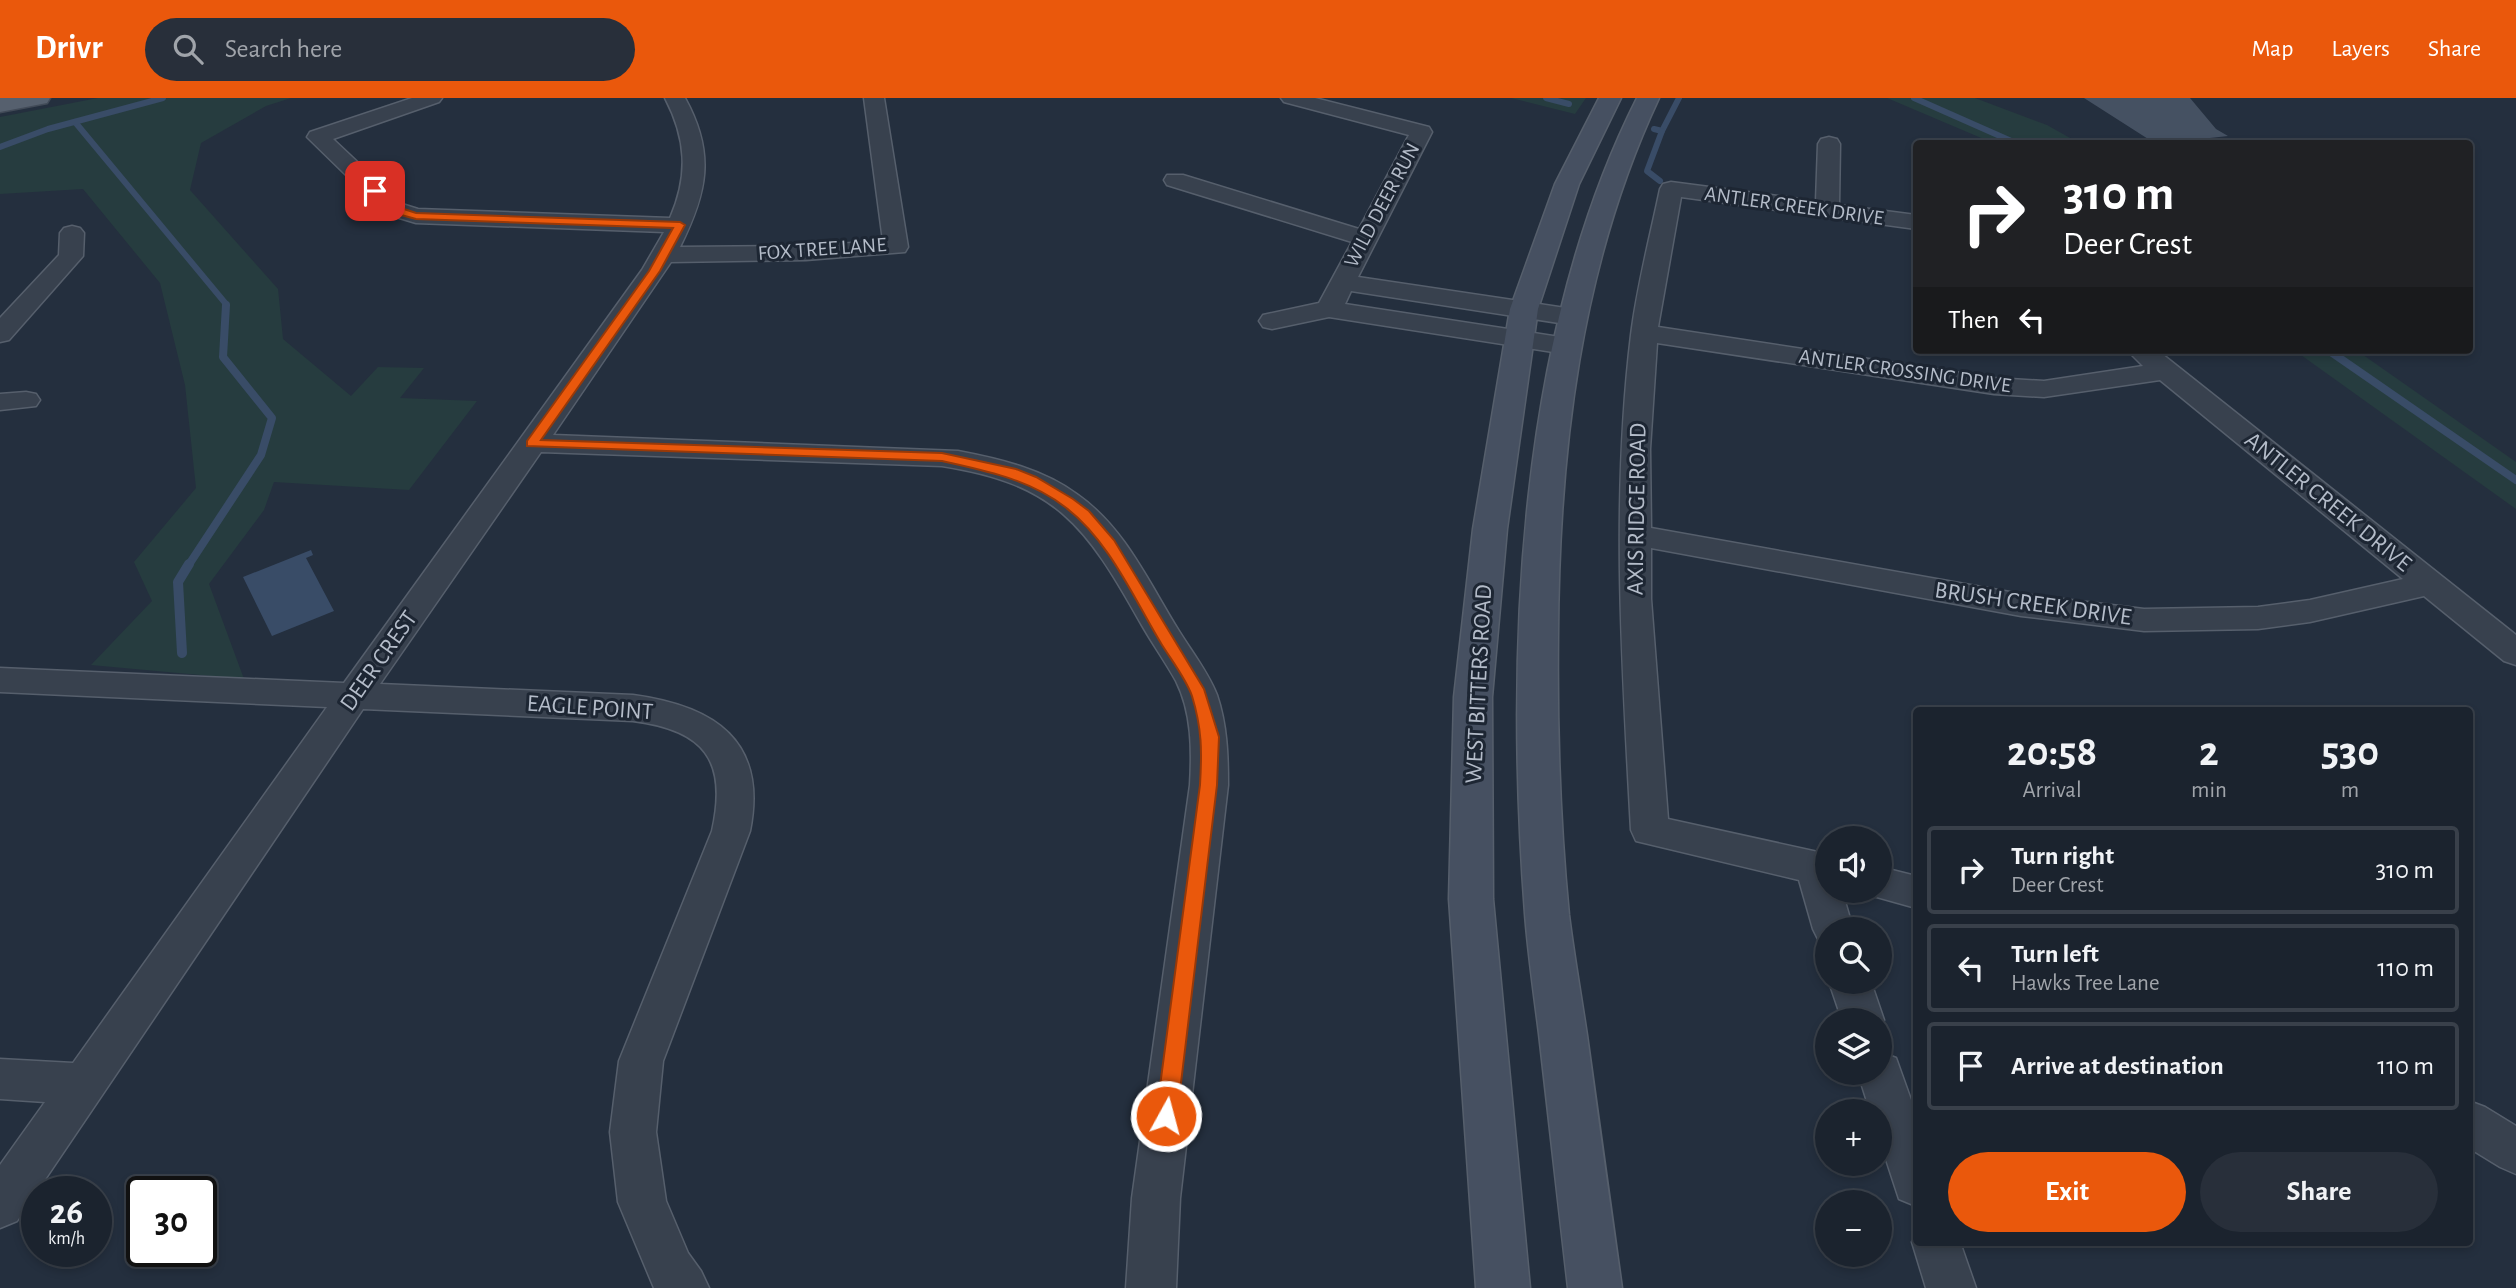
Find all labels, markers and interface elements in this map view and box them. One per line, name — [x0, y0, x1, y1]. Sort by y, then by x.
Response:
search box — [145, 18, 635, 81]
icon: search — [169, 30, 207, 68]
text: Drivr — [35, 32, 103, 65]
text: Search here — [225, 36, 342, 62]
text: Map — [2251, 37, 2293, 61]
text: Layers — [2331, 37, 2390, 61]
text: Share — [2428, 37, 2481, 61]
street label: WILD DEER RUN — [1340, 139, 1424, 271]
pin — [345, 161, 405, 221]
icon: right — [1948, 168, 2039, 259]
text: 310 m — [2063, 170, 2174, 219]
icon: arrive — [356, 172, 394, 210]
street label: ANTLER CREEK DRIVE — [1703, 183, 1885, 229]
text: Deer Crest — [2063, 228, 2192, 260]
street label: FOX TREE LANE — [757, 234, 887, 264]
icon: left — [2013, 301, 2051, 339]
text: Then — [1948, 307, 1999, 333]
street label: ANTLER CROSSING DRIVE — [1798, 346, 2012, 396]
street label: AXIS RIDGE ROAD — [1624, 423, 1650, 595]
street label: ANTLER CREEK DRIVE — [2240, 428, 2416, 577]
street label: BRUSH CREEK DRIVE — [1933, 578, 2133, 630]
street label: WEST BITTERS ROAD — [1462, 584, 1496, 784]
street label: DEER CREST — [336, 606, 422, 715]
street label: EAGLE POINT — [526, 692, 654, 724]
text: 20:58 — [2007, 731, 2097, 773]
text: 2 — [2199, 731, 2219, 773]
text: 530 — [2321, 731, 2379, 773]
text: Arrival — [2022, 779, 2082, 802]
text: min — [2191, 779, 2227, 802]
text: m — [2341, 779, 2359, 802]
map controls — [1815, 826, 1892, 1267]
button: sound — [1815, 826, 1892, 903]
text: Turn right — [2011, 843, 2114, 869]
icon: right — [1952, 851, 1990, 889]
text: 310 m — [2376, 857, 2434, 883]
text: Deer Crest — [2011, 874, 2104, 897]
button: search — [1815, 917, 1892, 994]
text: Turn left — [2011, 941, 2099, 967]
icon: left — [1952, 949, 1990, 987]
text: 110 m — [2377, 955, 2434, 981]
text: Hawks Tree Lane — [2011, 972, 2160, 995]
button: layers — [1815, 1008, 1892, 1085]
icon: arrive — [1952, 1047, 1990, 1085]
text: Arrive at destination — [2011, 1053, 2224, 1079]
text: 110 m — [2377, 1053, 2434, 1079]
position arrow — [1129, 1079, 1203, 1153]
button: + — [1815, 1099, 1892, 1176]
button: Exit — [1948, 1152, 2186, 1232]
button: Share — [2200, 1152, 2438, 1232]
speed limit sign: 30 — [126, 1176, 217, 1267]
button: − — [1815, 1190, 1892, 1267]
text: 26 — [50, 1195, 83, 1230]
text: km/h — [48, 1230, 85, 1248]

